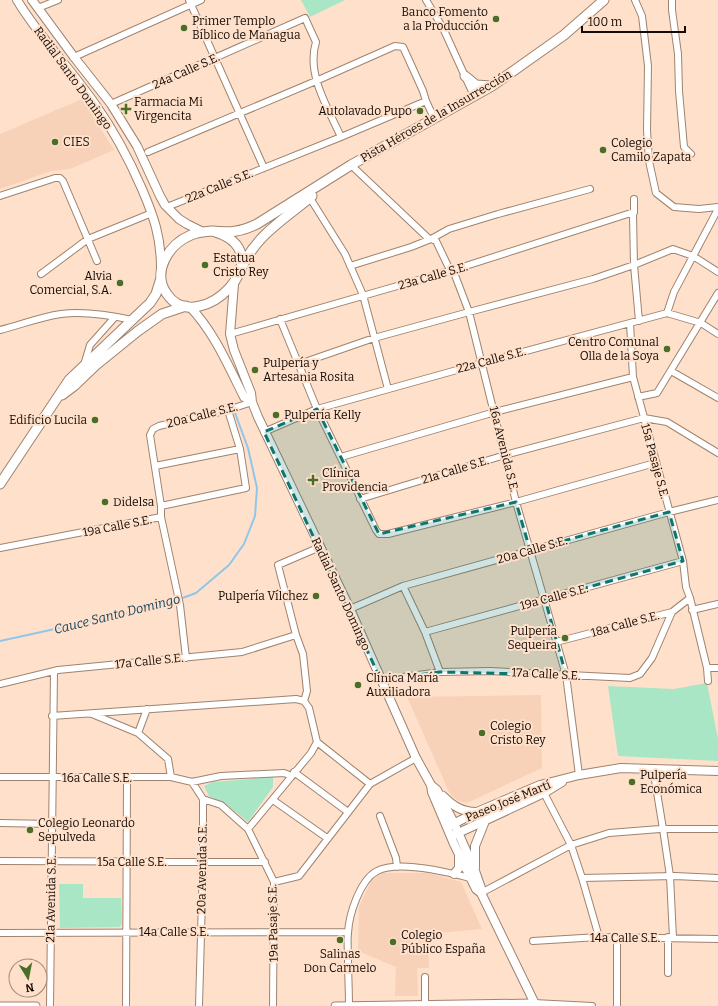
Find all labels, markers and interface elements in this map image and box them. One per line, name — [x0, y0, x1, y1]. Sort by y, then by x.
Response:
place label: Banco Fomento a la Producción — [401, 5, 488, 33]
scale bar — [582, 8, 685, 34]
place label: Primer Templo Bíblico de Managua — [192, 14, 301, 42]
marker: Banco Fomento a la Producción — [491, 14, 501, 24]
text: 100 m — [588, 15, 623, 29]
marker: Primer Templo Bíblico de Managua — [179, 23, 189, 33]
street label: Radial Santo Domingo — [31, 24, 115, 132]
street label: 24a Calle S.E. — [150, 50, 222, 92]
street label: Pista Héroes de la Insurrección — [358, 67, 514, 165]
place label: Farmacia Mi Virgencita — [134, 95, 203, 123]
marker: Farmacia Mi Virgencita — [121, 104, 131, 114]
place label: Autolavado Pupo — [318, 104, 412, 118]
marker: Autolavado Pupo — [415, 106, 425, 116]
place label: CIES — [63, 135, 90, 149]
place label: Colegio Camilo Zapata — [611, 136, 692, 164]
marker: CIES — [50, 137, 60, 147]
marker: Colegio Camilo Zapata — [598, 145, 608, 155]
street label: 22a Calle S.E. — [183, 166, 255, 206]
place label: Estatua Cristo Rey — [213, 251, 269, 279]
street label: 23a Calle S.E. — [397, 259, 469, 293]
marker: Estatua Cristo Rey — [200, 260, 210, 270]
place label: Alvia Comercial, S.A. — [29, 269, 112, 297]
marker: Alvia Comercial, S.A. — [115, 278, 125, 288]
place label: Centro Comunal Olla de la Soya — [568, 335, 660, 363]
street label: 22a Calle S.E. — [455, 344, 527, 376]
marker: Centro Comunal Olla de la Soya — [662, 344, 672, 354]
place label: Pulpería y Artesania Rosita — [263, 356, 355, 384]
marker: Pulpería y Artesania Rosita — [250, 365, 260, 375]
street label: 20a Calle S.E. — [165, 399, 239, 431]
street label: 16a Avenida S.E. — [487, 405, 521, 493]
place label: Pulpería Kelly — [284, 408, 361, 422]
marker: Pulpería Kelly — [271, 410, 281, 420]
place label: Edificio Lucila — [9, 413, 87, 427]
marker: Edificio Lucila — [90, 415, 100, 425]
street label: 15a Pasaje S.E. — [638, 422, 672, 500]
street label: 21a Calle S.E. — [420, 453, 490, 487]
place label: Clínica Providencia — [322, 466, 388, 494]
marker: Clínica Providencia — [307, 474, 319, 486]
place label: Didelsa — [113, 495, 155, 509]
marker: Didelsa — [100, 497, 110, 507]
street label: 19a Calle S.E. — [81, 512, 153, 540]
street label: 20a Calle S.E. — [495, 533, 569, 567]
street label: Radial Santo Domingo — [309, 535, 373, 653]
street label: 19a Calle S.E. — [518, 581, 590, 613]
place label: Pulpería Vílchez — [218, 589, 308, 603]
water label: Cauce Santo Domingo — [52, 591, 182, 637]
marker: Pulpería Vílchez — [311, 591, 321, 601]
street label: 18a Calle S.E. — [589, 608, 661, 640]
place label: Pulpería Sequeira — [507, 624, 557, 652]
marker: Pulpería Sequeira — [560, 633, 570, 643]
street label: 17a Calle S.E. — [114, 650, 184, 672]
street label: 17a Calle S.E. — [511, 665, 581, 683]
place label: Clínica María Auxiliadora — [366, 671, 439, 699]
marker: Clínica María Auxiliadora — [353, 680, 363, 690]
place label: Colegio Cristo Rey — [490, 719, 546, 747]
marker: Colegio Cristo Rey — [477, 728, 487, 738]
place label: Pulpería Económica — [640, 768, 703, 796]
street label: 16a Calle S.E. — [62, 771, 132, 785]
street label: Paseo José Martí — [463, 777, 553, 824]
marker: Pulpería Económica — [627, 777, 637, 787]
place label: Colegio Leonardo Sepulveda — [38, 816, 135, 844]
street label: 20a Avenida S.E. — [194, 824, 210, 914]
marker: Colegio Leonardo Sepulveda — [25, 825, 35, 835]
street label: 21a Avenida S.E. — [43, 855, 59, 943]
street label: 15a Calle S.E. — [97, 855, 167, 869]
street label: 19a Pasaje S.E. — [265, 884, 281, 962]
street label: 14a Calle S.E. — [139, 925, 209, 939]
place label: Colegio Público España — [401, 928, 486, 956]
street label: 14a Calle S.E. — [590, 931, 660, 945]
marker: Salinas Don Carmelo — [335, 935, 345, 945]
marker: Colegio Público España — [388, 937, 398, 947]
place label: Salinas Don Carmelo — [303, 947, 377, 975]
north arrow — [8, 958, 48, 998]
text: N — [24, 980, 35, 995]

